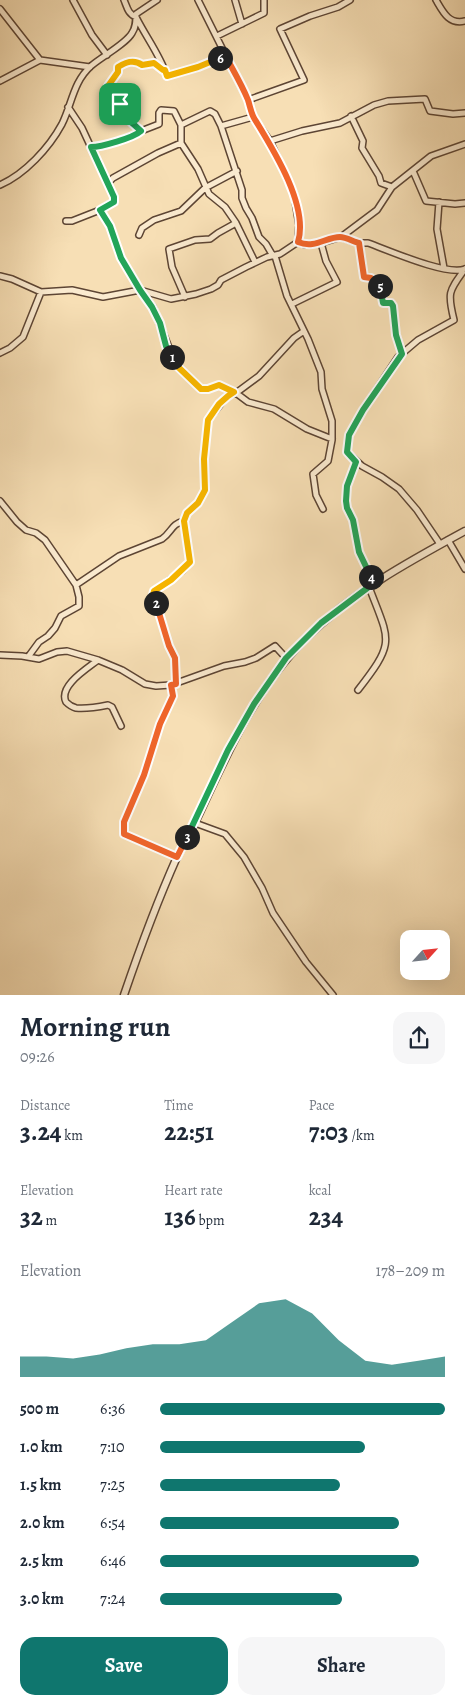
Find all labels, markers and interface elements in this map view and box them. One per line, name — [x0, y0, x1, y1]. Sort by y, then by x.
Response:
pin: 6 — [208, 46, 232, 70]
text: 6 — [217, 49, 224, 68]
pin — [99, 83, 141, 125]
icon: arrive — [106, 90, 134, 118]
pin: 5 — [368, 274, 392, 298]
text: 5 — [378, 277, 383, 296]
pin: 1 — [160, 344, 184, 370]
text: 1 — [170, 348, 175, 367]
pin: 4 — [358, 564, 384, 590]
text: 4 — [368, 568, 375, 587]
pin: 2 — [144, 590, 168, 616]
text: 2 — [153, 594, 160, 613]
pin: 3 — [174, 824, 200, 850]
text: 3 — [184, 828, 191, 847]
north arrow — [400, 930, 450, 980]
map controls — [400, 930, 450, 980]
text: Morning run — [20, 1008, 170, 1046]
button: share — [393, 1012, 445, 1064]
text: 09:26 — [20, 1046, 55, 1068]
text: Distance — [20, 1096, 70, 1115]
text: Time — [164, 1096, 193, 1115]
text: Pace — [309, 1096, 335, 1115]
text: 3.24 — [20, 1115, 61, 1149]
text: 22:51 — [164, 1115, 214, 1149]
text: 7:03 — [309, 1115, 349, 1149]
text: km — [61, 1126, 83, 1145]
text: /km — [349, 1126, 375, 1145]
text: Elevation — [20, 1181, 74, 1200]
text: Heart rate — [164, 1181, 223, 1200]
text: kcal — [309, 1181, 331, 1200]
text: 32 — [20, 1200, 43, 1234]
text: 136 — [164, 1200, 196, 1234]
text: 234 — [309, 1200, 343, 1234]
text: m — [43, 1211, 57, 1230]
text: bpm — [196, 1211, 225, 1230]
text: Elevation — [20, 1260, 81, 1282]
text: 178–209 m — [375, 1260, 445, 1282]
text: 500 m — [20, 1398, 59, 1420]
text: 6:36 — [100, 1398, 125, 1420]
text: 1.0 km — [20, 1436, 63, 1458]
text: 7:10 — [100, 1436, 125, 1458]
text: 1.5 km — [20, 1474, 61, 1496]
text: 7:25 — [100, 1474, 125, 1496]
text: 2.0 km — [20, 1512, 65, 1534]
text: 6:54 — [100, 1512, 125, 1534]
text: 2.5 km — [20, 1550, 63, 1572]
text: 6:46 — [100, 1550, 126, 1572]
text: 3.0 km — [20, 1588, 64, 1610]
text: 7:24 — [100, 1588, 125, 1610]
button: Save — [20, 1637, 228, 1695]
button: Share — [238, 1637, 445, 1695]

